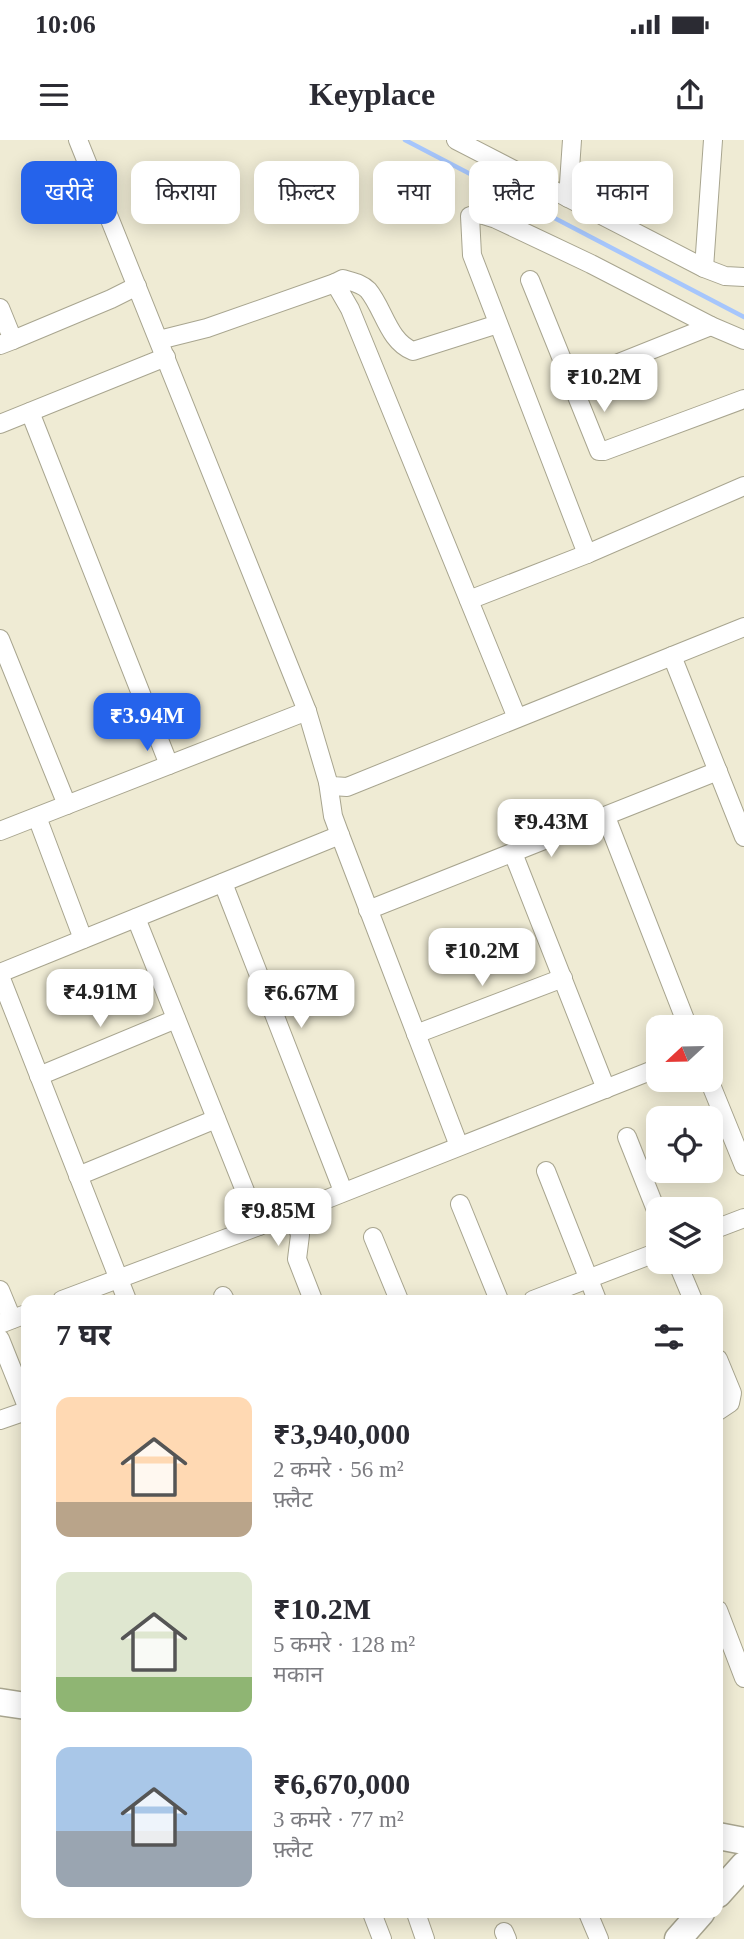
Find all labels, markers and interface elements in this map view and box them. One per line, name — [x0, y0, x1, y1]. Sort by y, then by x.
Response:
text: 10:06 — [35, 10, 96, 39]
icon: menu — [35, 76, 73, 114]
text: Keyplace — [309, 76, 435, 112]
icon: share — [671, 76, 709, 114]
chip: खरीदें — [21, 161, 117, 224]
chip: किराया — [131, 161, 240, 224]
chip: फ़िल्टर — [254, 161, 359, 224]
chip: नया — [373, 161, 455, 224]
chip: फ़्लैट — [469, 161, 558, 224]
chip: मकान — [572, 161, 673, 224]
pin: ₹10.2M — [547, 355, 661, 414]
text: ₹10.2M — [566, 364, 642, 389]
pin: ₹3.94M — [90, 694, 204, 753]
text: ₹3.94M — [109, 703, 185, 728]
pin: ₹9.43M — [494, 800, 608, 859]
text: ₹9.43M — [513, 809, 589, 834]
pin: ₹10.2M — [425, 928, 539, 988]
text: ₹10.2M — [444, 938, 520, 963]
pin: ₹4.91M — [43, 970, 157, 1029]
pin: ₹6.67M — [244, 970, 358, 1030]
text: ₹4.91M — [62, 979, 138, 1004]
text: ₹6.67M — [263, 980, 339, 1005]
north arrow — [646, 1015, 723, 1092]
map controls — [646, 1015, 723, 1274]
button: locate — [646, 1106, 723, 1183]
pin: ₹9.85M — [221, 1188, 335, 1248]
button: layers — [646, 1197, 723, 1274]
text: ₹9.85M — [240, 1198, 316, 1223]
text: 7 घर — [56, 1318, 111, 1351]
icon: filters — [650, 1318, 688, 1356]
text: ₹3,940,000 — [273, 1417, 410, 1450]
icon: home — [112, 1425, 196, 1509]
text: 2 कमरे · 56 m² — [273, 1457, 404, 1482]
text: फ़्लैट — [273, 1487, 313, 1512]
text: ₹10.2M — [273, 1592, 371, 1625]
icon: home — [112, 1600, 196, 1684]
text: 5 कमरे · 128 m² — [273, 1632, 415, 1657]
text: मकान — [273, 1662, 323, 1687]
text: ₹6,670,000 — [273, 1767, 410, 1800]
icon: home — [112, 1775, 196, 1859]
text: 3 कमरे · 77 m² — [273, 1807, 404, 1832]
text: फ़्लैट — [273, 1837, 313, 1862]

